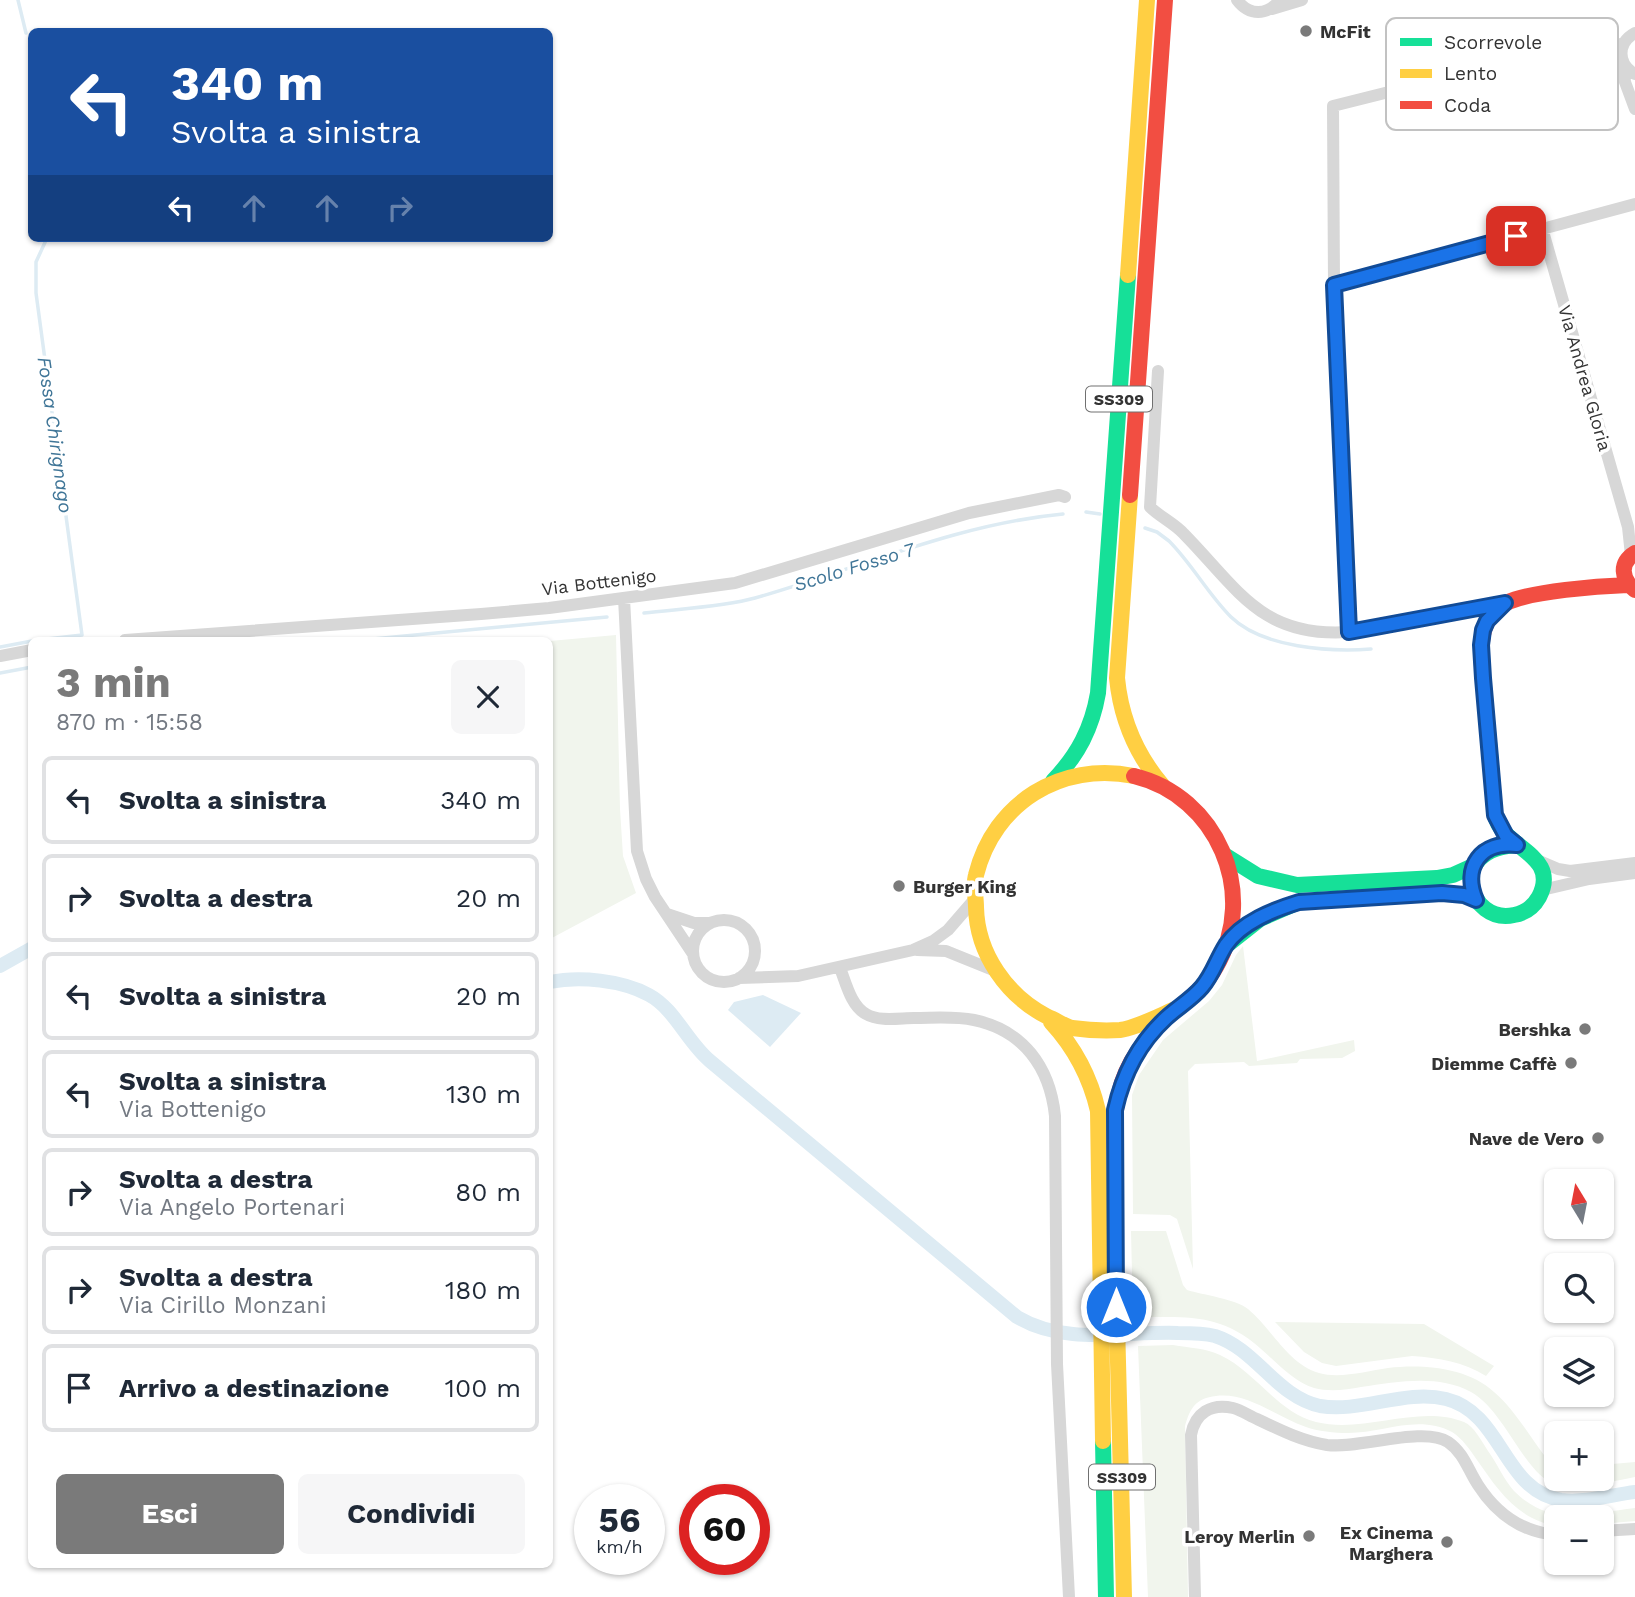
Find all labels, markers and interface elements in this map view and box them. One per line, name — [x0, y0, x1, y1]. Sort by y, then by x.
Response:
legend — [1386, 18, 1618, 130]
place label: McFit — [1320, 21, 1371, 42]
marker: McFit — [1298, 23, 1314, 39]
text: Scorrevole — [1444, 31, 1542, 54]
text: 340 m — [171, 54, 323, 112]
icon: left — [56, 56, 147, 147]
text: Lento — [1444, 62, 1497, 85]
text: Coda — [1444, 94, 1491, 117]
text: Svolta a sinistra — [171, 113, 421, 151]
icon: left — [162, 189, 200, 227]
icon: ahead — [235, 189, 273, 227]
icon: ahead — [308, 189, 346, 227]
icon: right — [381, 189, 419, 227]
pin — [1486, 206, 1546, 266]
icon: arrive — [1497, 217, 1535, 255]
street label: Via Andrea Gloria — [1554, 303, 1616, 453]
water label: Fossa Chirignago — [33, 355, 77, 515]
road number: SS309 — [1086, 386, 1152, 412]
water label: Scolo Fosso 7 — [791, 537, 919, 596]
street label: Via Bottenigo — [540, 565, 658, 599]
text: 3 min — [56, 658, 171, 707]
button: close — [451, 660, 525, 734]
text: 870 m · 15:58 — [56, 709, 203, 736]
icon: left — [60, 781, 98, 819]
text: Svolta a sinistra — [119, 785, 326, 815]
text: 340 m — [440, 785, 521, 815]
place label: Burger King — [913, 876, 1017, 897]
marker: Burger King — [891, 878, 907, 894]
icon: right — [60, 879, 98, 917]
text: Svolta a destra — [119, 883, 312, 913]
text: 20 m — [456, 883, 521, 913]
icon: left — [60, 977, 98, 1015]
text: Svolta a sinistra — [119, 981, 326, 1011]
text: 20 m — [456, 981, 521, 1011]
place label: Bershka — [1498, 1019, 1572, 1040]
marker: Bershka — [1577, 1021, 1593, 1037]
place label: Diemme Caffè — [1431, 1053, 1557, 1074]
marker: Diemme Caffè — [1563, 1055, 1579, 1071]
text: Svolta a sinistra — [119, 1066, 326, 1096]
icon: left — [60, 1075, 98, 1113]
text: 130 m — [446, 1079, 521, 1109]
text: Via Bottenigo — [119, 1096, 266, 1123]
place label: Nave de Vero — [1469, 1128, 1584, 1149]
marker: Nave de Vero — [1590, 1130, 1606, 1146]
text: Svolta a destra — [119, 1164, 312, 1194]
north arrow — [1544, 1169, 1614, 1239]
map controls — [1544, 1169, 1614, 1575]
icon: right — [60, 1173, 98, 1211]
text: 80 m — [455, 1177, 521, 1207]
text: Via Angelo Portenari — [119, 1194, 345, 1221]
button: search — [1544, 1253, 1614, 1323]
text: Svolta a destra — [119, 1262, 312, 1292]
position arrow — [1079, 1270, 1153, 1344]
icon: right — [60, 1271, 98, 1309]
text: 180 m — [445, 1275, 521, 1305]
text: Via Cirillo Monzani — [119, 1292, 327, 1319]
button: layers — [1544, 1337, 1614, 1407]
icon: arrive — [60, 1369, 98, 1407]
text: Arrivo a destinazione — [119, 1373, 389, 1403]
text: 100 m — [445, 1373, 521, 1403]
button: + — [1544, 1421, 1614, 1491]
road number: SS309 — [1089, 1464, 1155, 1490]
button: Esci — [56, 1474, 284, 1554]
button: Condividi — [298, 1474, 525, 1554]
speed limit sign: 60 — [679, 1484, 770, 1575]
text: 56 — [599, 1499, 640, 1541]
button: − — [1544, 1505, 1614, 1575]
place label: Ex Cinema Marghera — [1340, 1522, 1434, 1564]
place label: Leroy Merlin — [1184, 1526, 1295, 1547]
marker: Leroy Merlin — [1301, 1528, 1317, 1544]
marker: Ex Cinema Marghera — [1439, 1534, 1455, 1550]
text: km/h — [596, 1536, 643, 1557]

